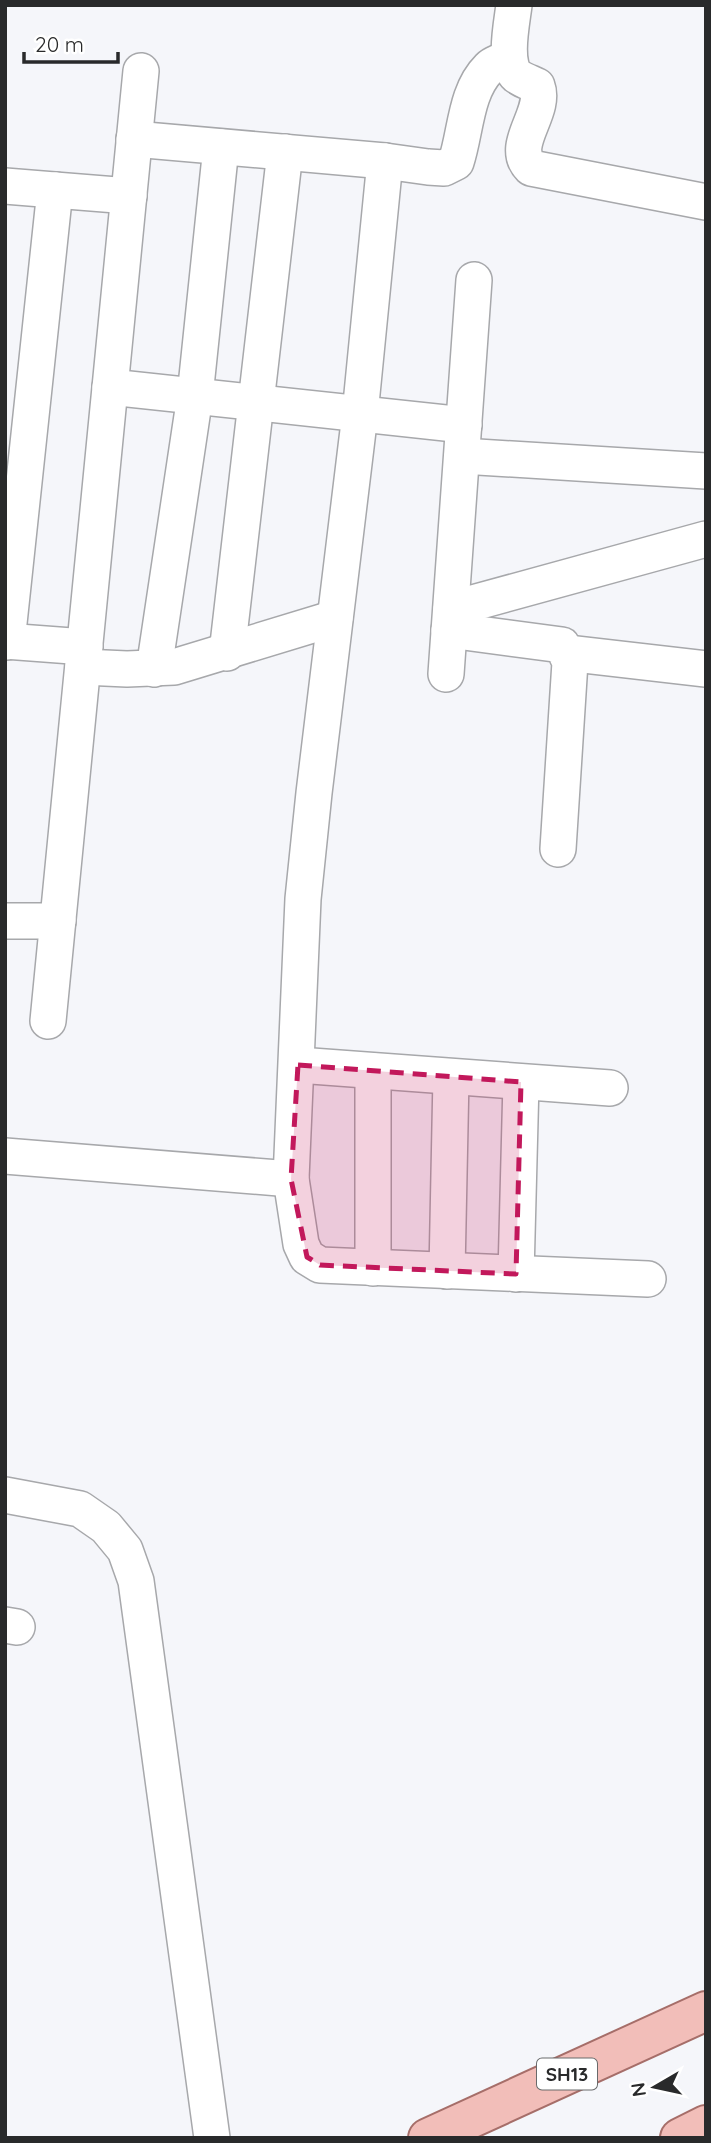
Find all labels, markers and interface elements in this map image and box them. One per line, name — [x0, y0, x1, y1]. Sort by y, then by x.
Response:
scale bar — [24, 21, 119, 65]
text: 20 m — [35, 31, 84, 57]
north arrow — [620, 2052, 690, 2122]
road number: SH13 — [537, 2058, 597, 2090]
text: N — [625, 2081, 651, 2098]

